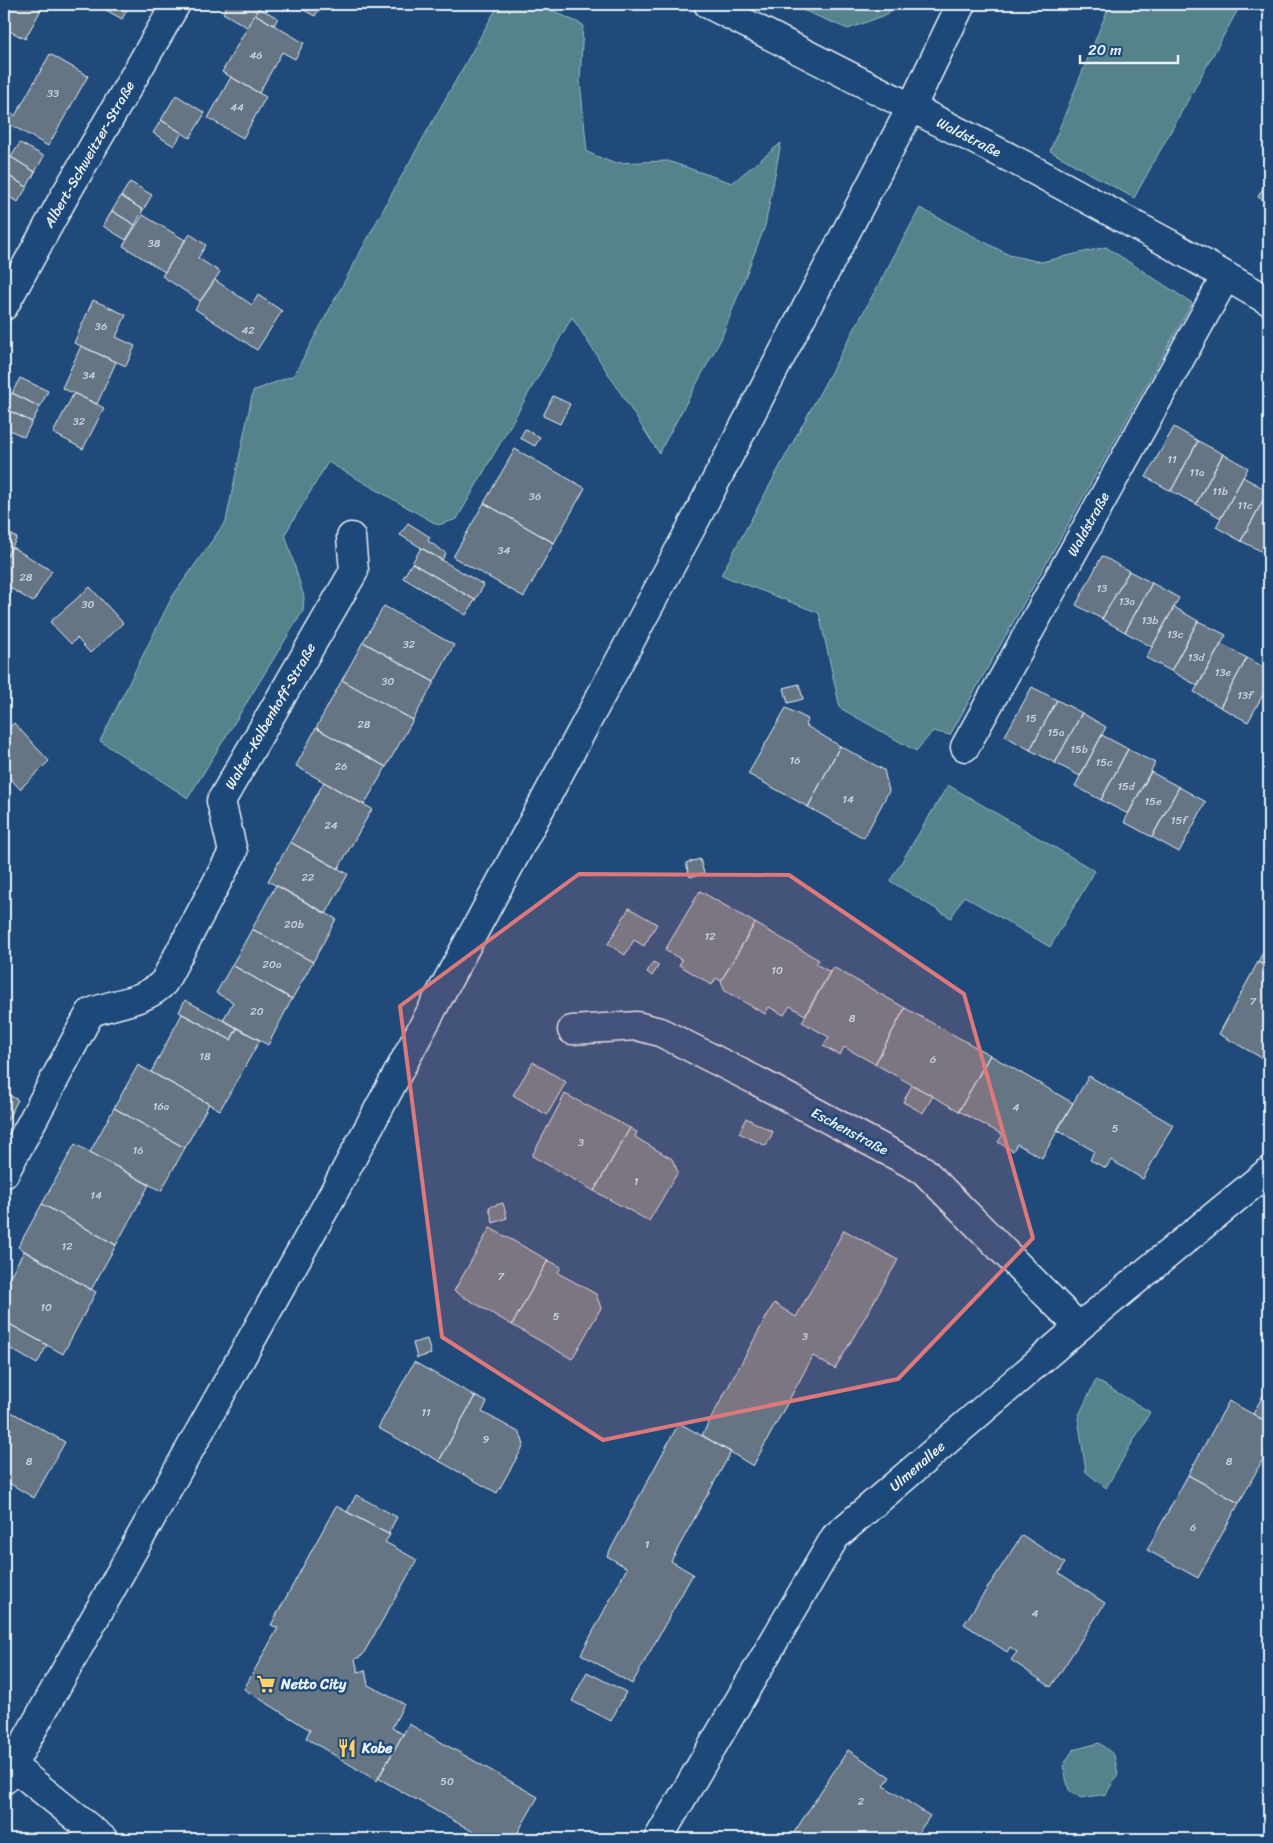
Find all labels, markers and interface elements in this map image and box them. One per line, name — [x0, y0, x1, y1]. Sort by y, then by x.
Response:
scale bar — [1080, 32, 1178, 64]
text: 20 m — [1088, 37, 1122, 63]
house number: 46 — [249, 46, 263, 65]
street label: Albert-Schweitzer-Straße — [37, 76, 142, 233]
house number: 33 — [47, 84, 59, 103]
house number: 44 — [230, 98, 244, 117]
street label: Waldstraße — [932, 110, 1006, 165]
house number: 38 — [148, 234, 161, 253]
house number: 36 — [95, 317, 107, 336]
house number: 42 — [241, 321, 255, 340]
house number: 34 — [83, 366, 96, 385]
house number: 32 — [73, 412, 86, 431]
house number: 11 — [1167, 450, 1177, 469]
house number: 11a — [1190, 463, 1205, 482]
house number: 11b — [1212, 482, 1228, 501]
house number: 36 — [529, 487, 541, 506]
street label: Waldstraße — [1060, 487, 1117, 561]
house number: 11c — [1238, 496, 1253, 515]
house number: 34 — [498, 541, 511, 560]
house number: 28 — [20, 568, 33, 587]
house number: 13 — [1097, 579, 1107, 598]
house number: 13a — [1119, 592, 1136, 611]
house number: 30 — [82, 595, 95, 614]
house number: 13b — [1142, 611, 1158, 630]
house number: 13c — [1167, 625, 1184, 644]
house number: 32 — [403, 635, 416, 654]
street label: Walter-Kolbenhoff-Straße — [218, 638, 323, 794]
house number: 13d — [1188, 648, 1205, 667]
house number: 13e — [1215, 663, 1232, 682]
house number: 30 — [382, 672, 395, 691]
house number: 13f — [1237, 686, 1255, 705]
house number: 15 — [1025, 709, 1037, 728]
house number: 28 — [358, 715, 371, 734]
house number: 15a — [1048, 723, 1065, 742]
house number: 15b — [1070, 740, 1088, 759]
house number: 16 — [790, 751, 800, 770]
house number: 15c — [1096, 753, 1113, 772]
house number: 26 — [335, 757, 347, 776]
house number: 15d — [1117, 777, 1136, 796]
house number: 14 — [842, 790, 854, 809]
house number: 15e — [1144, 792, 1162, 811]
house number: 15f — [1171, 811, 1189, 830]
house number: 24 — [324, 816, 338, 835]
house number: 22 — [302, 868, 315, 887]
house number: 20b — [284, 915, 304, 934]
house number: 12 — [704, 927, 716, 946]
house number: 20a — [263, 955, 282, 974]
house number: 10 — [771, 961, 783, 980]
house number: 7 — [1250, 992, 1257, 1011]
house number: 20 — [250, 1002, 264, 1021]
house number: 8 — [849, 1009, 856, 1028]
house number: 18 — [199, 1047, 211, 1066]
house number: 6 — [930, 1050, 936, 1069]
house number: 16a — [153, 1097, 170, 1116]
house number: 4 — [1013, 1098, 1020, 1117]
street label: Eschenstraße — [807, 1101, 893, 1162]
house number: 5 — [1112, 1119, 1119, 1138]
house number: 3 — [578, 1133, 584, 1152]
house number: 16 — [133, 1141, 143, 1160]
house number: 1 — [634, 1172, 639, 1191]
house number: 14 — [90, 1186, 102, 1205]
house number: 12 — [61, 1237, 73, 1256]
house number: 7 — [498, 1267, 505, 1286]
house number: 10 — [40, 1298, 52, 1317]
house number: 5 — [553, 1307, 560, 1326]
house number: 3 — [802, 1327, 808, 1346]
house number: 11 — [421, 1403, 431, 1422]
house number: 9 — [483, 1430, 490, 1449]
street label: Ulmenallee — [884, 1435, 951, 1498]
house number: 8 — [26, 1452, 33, 1471]
house number: 8 — [1226, 1452, 1233, 1471]
house number: 6 — [1190, 1518, 1196, 1537]
house number: 1 — [645, 1535, 650, 1554]
house number: 4 — [1032, 1604, 1039, 1623]
place label: Netto City — [280, 1672, 347, 1697]
supermarket icon: Netto City — [255, 1673, 277, 1695]
place label: Kobe — [361, 1736, 393, 1761]
restaurant icon: Kobe — [336, 1737, 358, 1759]
house number: 50 — [440, 1772, 454, 1791]
house number: 2 — [858, 1792, 865, 1811]

